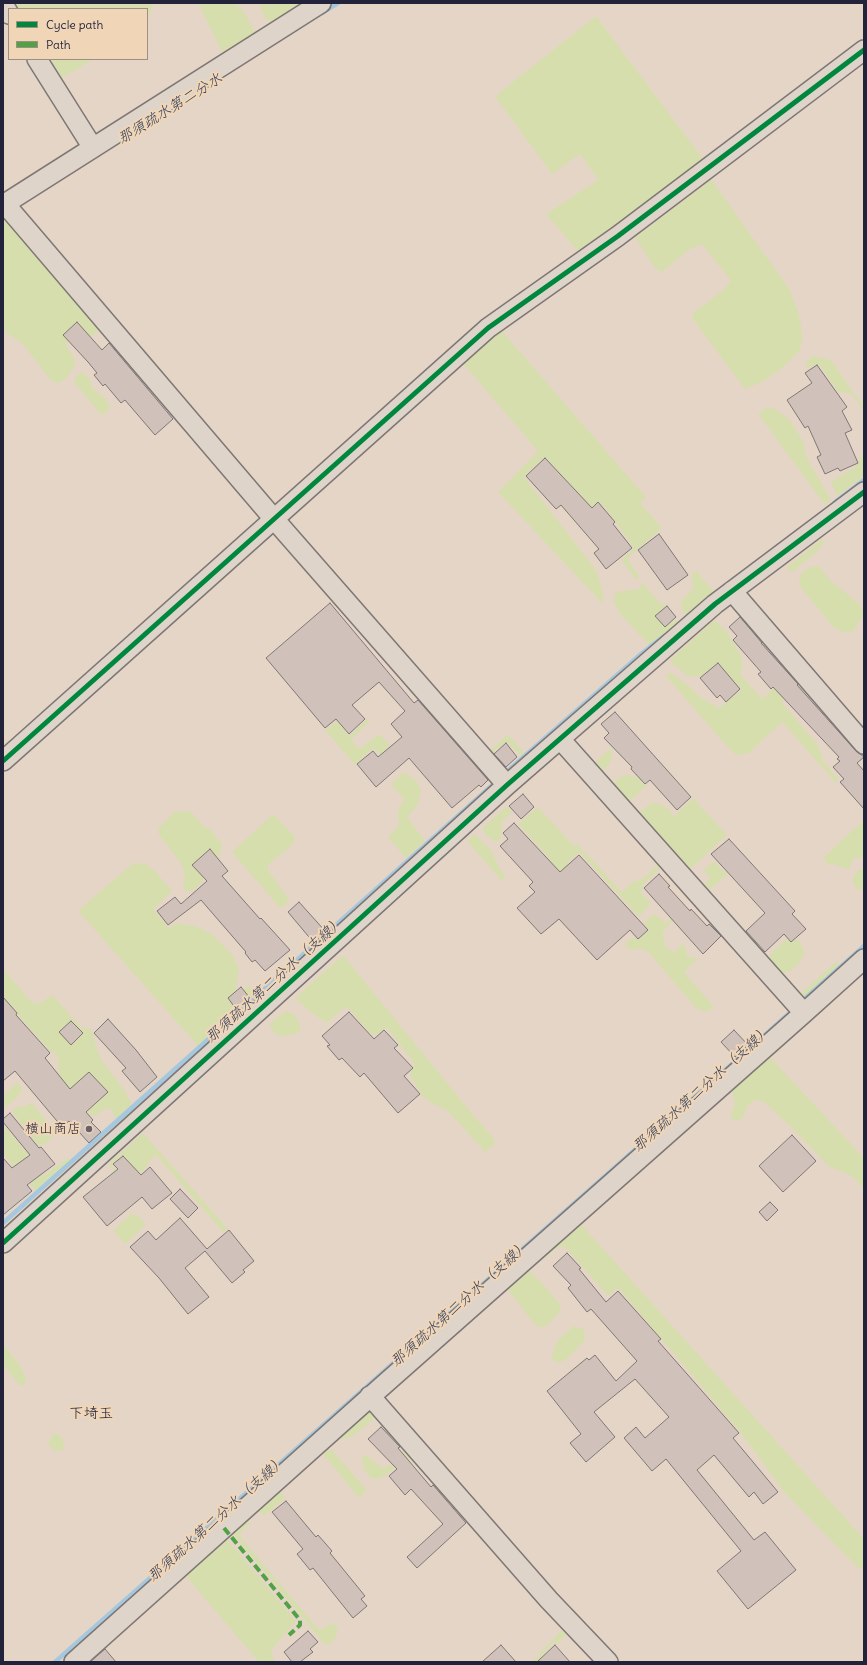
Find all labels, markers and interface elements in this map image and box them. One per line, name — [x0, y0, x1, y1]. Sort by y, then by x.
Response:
legend — [8, 8, 148, 60]
text: Cycle path — [46, 17, 103, 32]
text: Path — [46, 37, 71, 52]
water label: 那須疏水第二分水 — [114, 70, 226, 148]
water label: 那須疏水第二分水（支線） — [202, 913, 348, 1047]
water label: 那須疏水第二分水（支線） — [629, 1022, 775, 1156]
place label: 横山商店 — [25, 1121, 81, 1137]
marker: 横山商店 — [84, 1124, 94, 1134]
water label: 那須疏水第二分水（支線） — [387, 1237, 533, 1371]
district label: 下埼玉 — [69, 1405, 113, 1423]
water label: 那須疏水第二分水（支線） — [144, 1452, 290, 1586]

